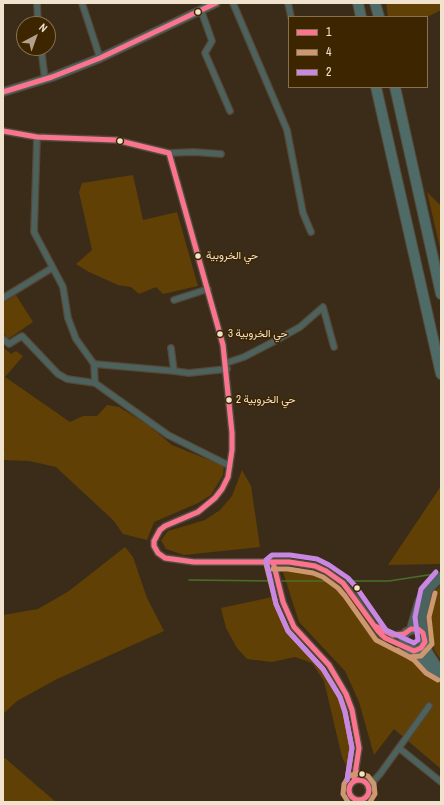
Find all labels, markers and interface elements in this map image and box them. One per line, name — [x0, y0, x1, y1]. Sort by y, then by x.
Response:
unlabelled marker — [193, 7, 203, 17]
north arrow — [16, 16, 56, 56]
legend — [288, 16, 428, 88]
text: N — [36, 20, 50, 35]
text: 1 — [326, 24, 331, 40]
text: 4 — [326, 44, 331, 60]
text: 2 — [326, 64, 331, 80]
unlabelled marker — [115, 136, 125, 146]
place label: حي الخروبية — [206, 249, 258, 263]
marker: حي الخروبية — [193, 251, 203, 261]
place label: حي الخروبية 3 — [228, 327, 288, 341]
marker: حي الخروبية 3 — [215, 329, 225, 339]
place label: حي الخروبية 2 — [236, 393, 296, 407]
marker: حي الخروبية 2 — [224, 395, 234, 405]
unlabelled marker — [352, 583, 362, 593]
unlabelled marker — [357, 769, 367, 779]

